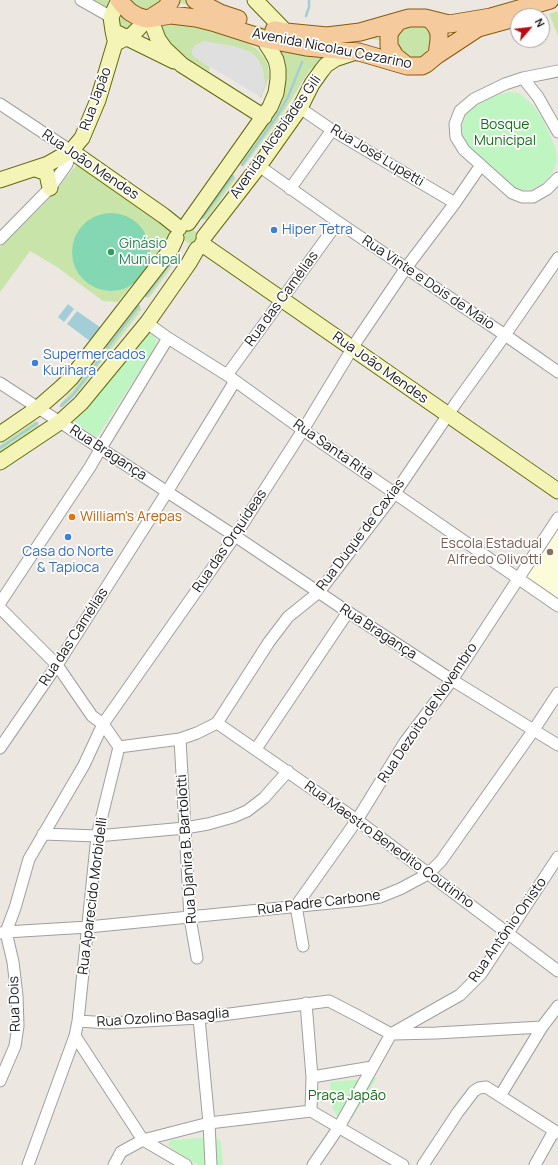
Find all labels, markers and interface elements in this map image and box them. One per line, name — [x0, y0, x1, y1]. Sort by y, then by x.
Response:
north arrow — [510, 8, 550, 48]
text: N — [532, 16, 549, 30]
street label: Avenida Nicolau Cezarino — [251, 25, 413, 73]
street label: Rua Japão — [77, 65, 115, 133]
street label: Avenida Alcebíades Gili — [227, 72, 325, 202]
park label: Bosque Municipal — [474, 117, 536, 150]
street label: Rua José Lupetti — [327, 121, 427, 191]
street label: Rua João Mendes — [38, 126, 142, 204]
place label: Hiper Tetra — [282, 222, 353, 238]
marker: Hiper Tetra — [269, 225, 279, 235]
street label: Rua Vinte e Dois de Maio — [359, 232, 497, 334]
place label: Ginásio Municipal — [119, 236, 181, 268]
marker: Ginásio Municipal — [106, 247, 116, 257]
street label: Rua das Camélias — [242, 248, 322, 350]
street label: Rua João Mendes — [329, 329, 431, 407]
place label: Supermercados Kurihara — [43, 347, 146, 380]
marker: Supermercados Kurihara — [30, 358, 40, 368]
street label: Rua Santa Rita — [290, 416, 376, 484]
street label: Rua Bragança — [66, 422, 150, 484]
street label: Rua Duque de Caxias — [313, 476, 409, 594]
street label: Rua das Orquídeas — [189, 486, 271, 596]
place label: William's Arepas — [80, 509, 182, 525]
marker: William's Arepas — [67, 512, 77, 522]
marker: Casa do Norte & Tapioca — [63, 532, 73, 542]
place label: Escola Estadual Alfredo Olivotti — [441, 536, 542, 568]
place label: Casa do Norte & Tapioca — [22, 544, 114, 576]
marker: Escola Estadual Alfredo Olivotti — [545, 547, 555, 557]
street label: Rua das Camélias — [36, 585, 112, 689]
street label: Rua Bragança — [336, 601, 420, 663]
street label: Rua Dezoito de Novembro — [375, 640, 481, 786]
street label: Rua Djanira B. Bartolotti — [173, 774, 201, 924]
street label: Rua Maestro Benedito Coutinho — [301, 778, 477, 912]
street label: Rua Aparecido Morbidelli — [75, 816, 111, 976]
street label: Rua Antônio Onisto — [466, 874, 550, 986]
street label: Rua Padre Carbone — [257, 887, 381, 919]
street label: Rua Dois — [6, 976, 24, 1032]
street label: Rua Ozolino Basaglia — [96, 1005, 230, 1031]
park label: Praça Japão — [308, 1088, 386, 1104]

